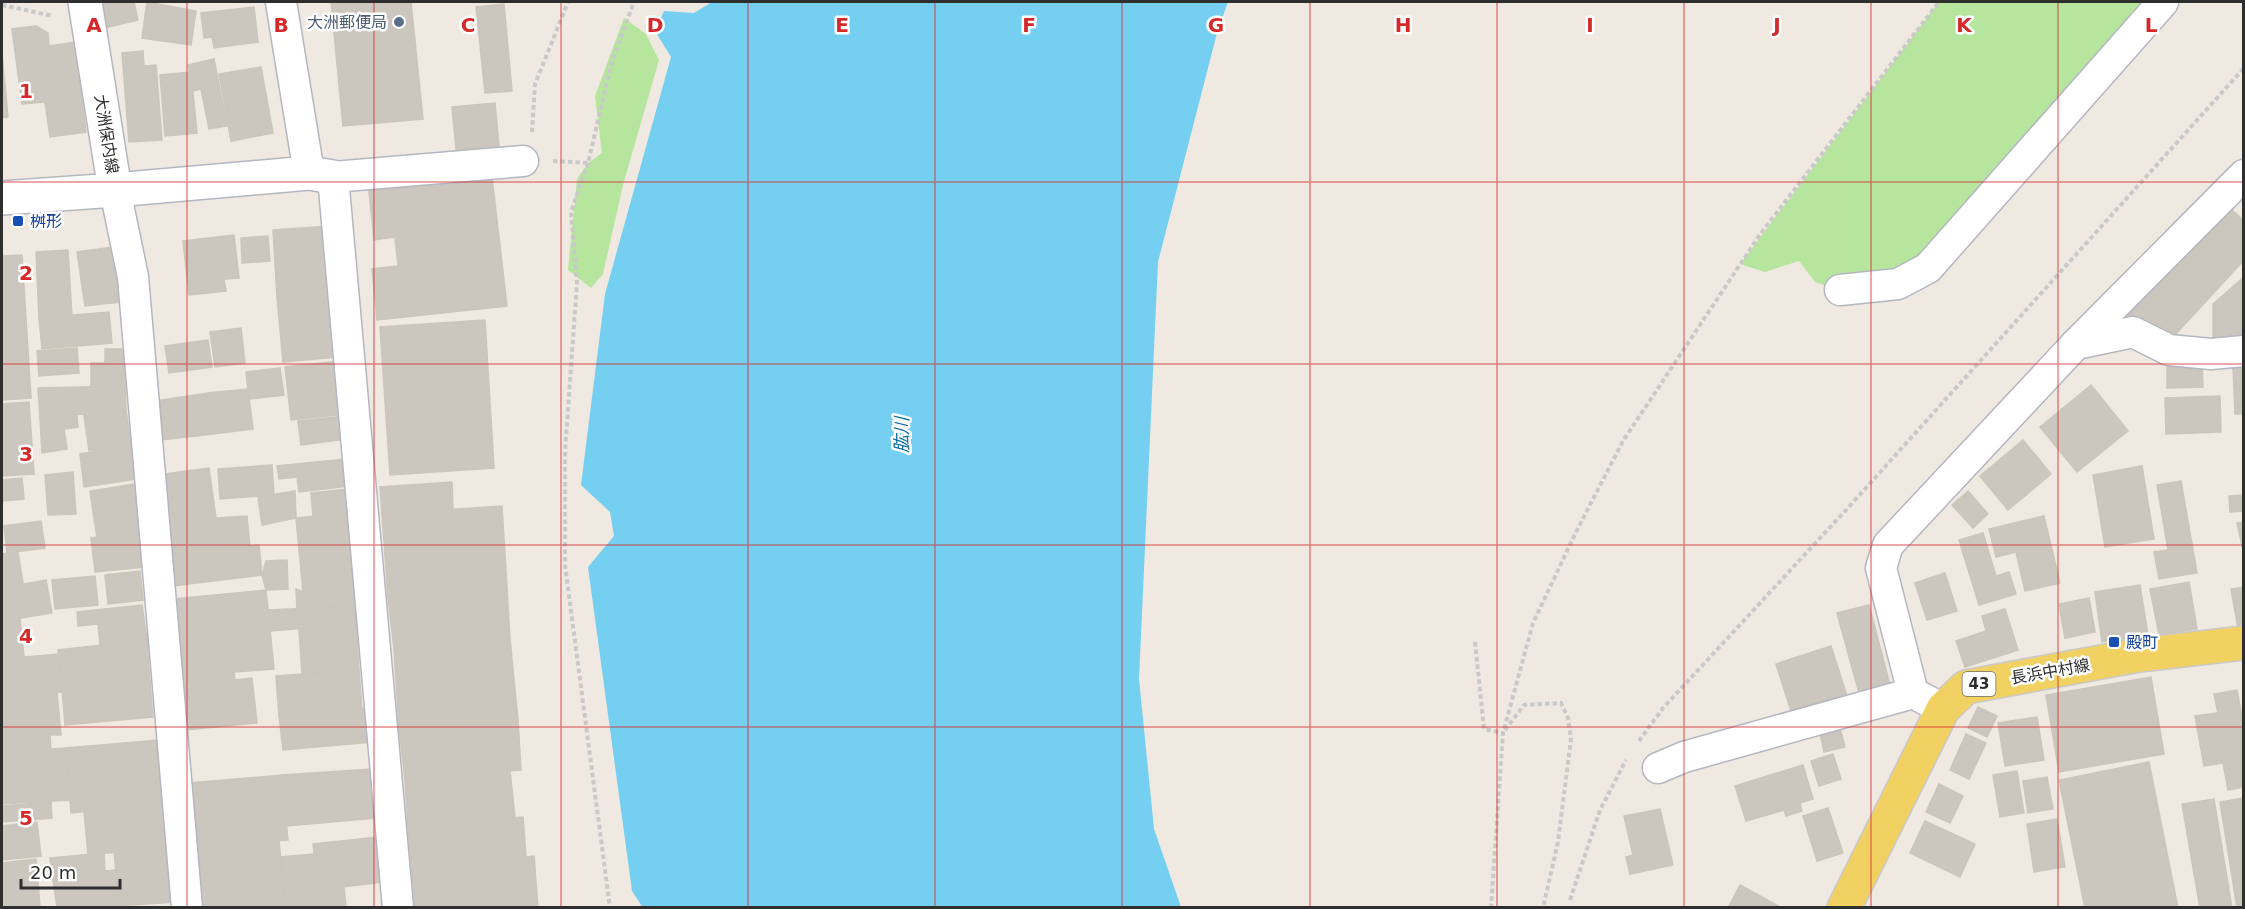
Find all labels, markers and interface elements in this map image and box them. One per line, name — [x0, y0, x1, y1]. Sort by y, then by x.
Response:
text: A — [86, 13, 102, 37]
text: B — [273, 13, 289, 37]
place label: 大洲郵便局 — [307, 13, 387, 32]
text: C — [461, 13, 475, 37]
text: D — [647, 13, 663, 37]
text: E — [835, 13, 849, 37]
text: F — [1022, 13, 1036, 37]
text: G — [1208, 13, 1224, 37]
text: H — [1395, 13, 1411, 37]
text: I — [1586, 13, 1594, 37]
text: J — [1771, 13, 1781, 37]
text: K — [1956, 13, 1973, 37]
text: L — [2145, 13, 2158, 37]
marker: 大洲郵便局 — [392, 15, 406, 29]
text: 1 — [19, 79, 33, 103]
street label: 大洲保内線 — [91, 93, 122, 175]
place label: 桝形 — [30, 212, 62, 231]
marker: 桝形 — [11, 214, 25, 228]
text: 2 — [19, 261, 33, 285]
water label: 肱川 — [891, 415, 912, 453]
text: 3 — [19, 442, 33, 466]
text: 4 — [19, 624, 33, 648]
place label: 殿町 — [2126, 633, 2158, 652]
marker: 殿町 — [2107, 635, 2121, 649]
street label: 長浜中村線 — [2009, 655, 2091, 688]
road number: 43 — [1962, 672, 1996, 696]
text: 5 — [19, 806, 33, 830]
scale bar — [21, 852, 120, 890]
text: 20 m — [30, 862, 76, 883]

